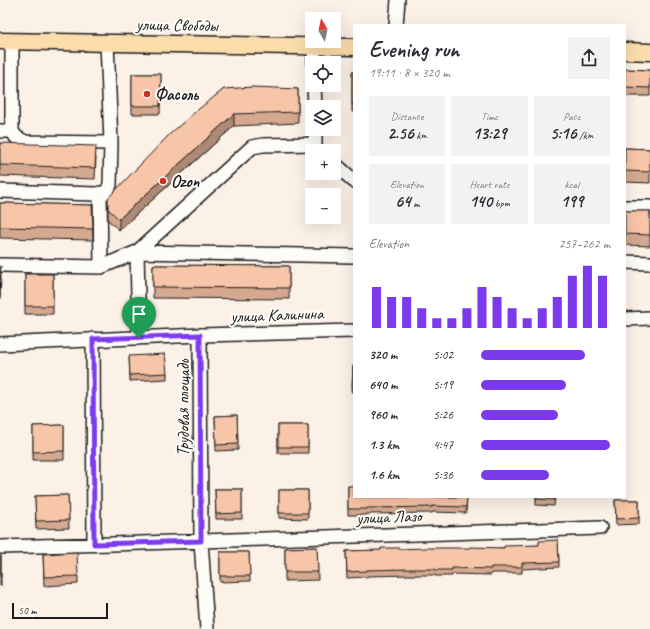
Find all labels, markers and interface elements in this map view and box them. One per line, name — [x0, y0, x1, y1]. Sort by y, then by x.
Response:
north arrow — [305, 12, 341, 48]
map controls — [305, 12, 341, 224]
street label: улица Свободы — [135, 14, 220, 36]
text: Evening run — [369, 36, 459, 64]
button: share — [568, 37, 610, 79]
button: locate — [305, 56, 341, 92]
text: 19:11 · 8 × 320 m — [369, 65, 450, 81]
place label: Фасоль — [155, 84, 199, 105]
marker: Фасоль — [142, 89, 152, 99]
button: layers — [305, 100, 341, 136]
text: Distance — [391, 109, 424, 123]
text: Time — [481, 109, 498, 123]
text: Pace — [563, 109, 580, 123]
text: 2.56 — [387, 123, 414, 144]
text: 13:29 — [473, 123, 506, 144]
text: 5:16 — [550, 123, 577, 144]
text: km — [414, 128, 427, 142]
text: /km — [577, 128, 594, 142]
button: + — [305, 144, 341, 180]
place label: Ozon — [171, 171, 201, 192]
marker: Ozon — [158, 176, 168, 186]
text: Elevation — [390, 177, 424, 191]
text: Heart rate — [469, 177, 510, 191]
text: kcal — [565, 177, 579, 191]
button: − — [305, 188, 341, 224]
text: 64 — [395, 191, 411, 212]
text: 140 — [469, 191, 492, 212]
text: 199 — [561, 191, 583, 212]
text: m — [411, 196, 419, 210]
text: bpm — [492, 196, 510, 210]
text: Elevation — [369, 236, 409, 252]
text: 257–262 m — [559, 236, 610, 252]
pin — [122, 297, 156, 338]
icon: arrive — [128, 303, 150, 325]
street label: улица Калинина — [229, 303, 325, 327]
text: 320 m — [369, 347, 397, 363]
text: 5:02 — [433, 347, 453, 363]
street label: Трудовая площадь — [173, 358, 194, 456]
text: 640 m — [369, 377, 397, 393]
text: 5:19 — [433, 377, 453, 393]
text: 960 m — [369, 407, 397, 423]
text: 5:26 — [433, 407, 453, 423]
text: 1.3 km — [369, 437, 399, 453]
text: 4:47 — [433, 437, 453, 453]
text: 1.6 km — [369, 467, 400, 483]
text: 5:36 — [433, 467, 453, 483]
street label: улица Лазо — [355, 505, 424, 529]
scale bar — [12, 601, 108, 620]
text: 50 m — [18, 603, 37, 617]

